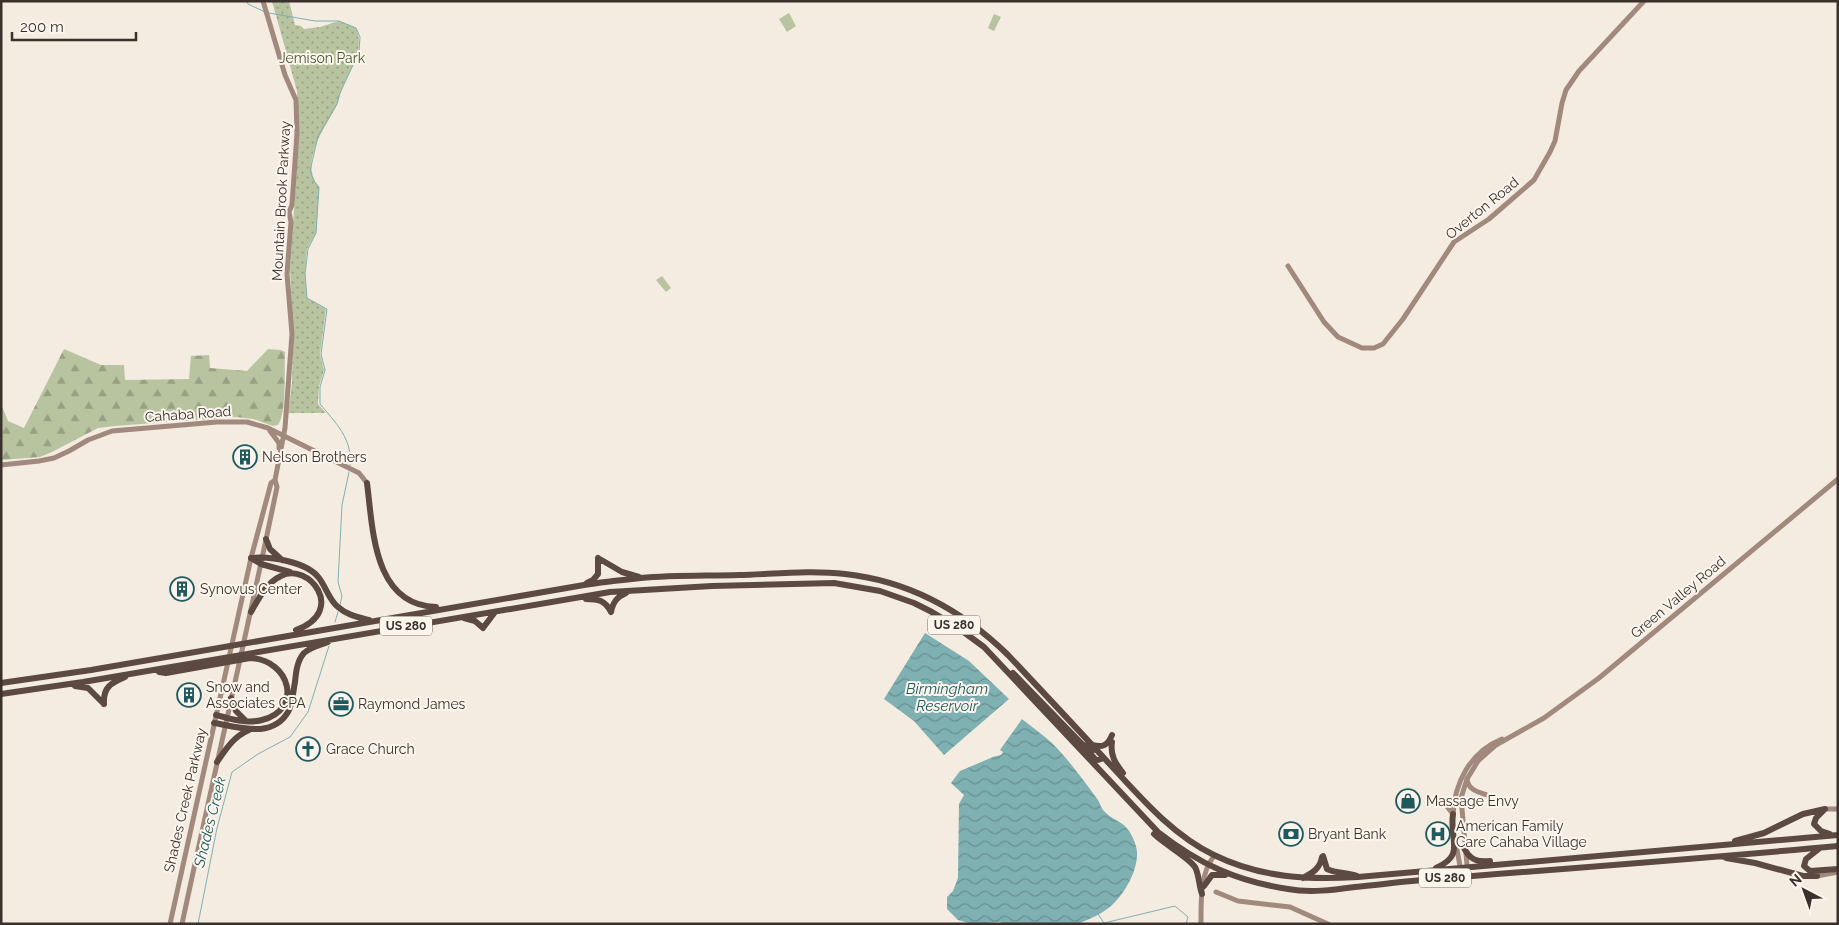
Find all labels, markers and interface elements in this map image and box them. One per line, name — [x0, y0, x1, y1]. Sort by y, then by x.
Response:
scale bar — [12, 10, 136, 42]
text: 200 m — [20, 18, 64, 36]
park label: Jemison Park — [279, 50, 366, 66]
street label: Mountain Brook Parkway — [269, 120, 293, 282]
street label: Overton Road — [1442, 174, 1522, 242]
street label: Cahaba Road — [144, 403, 232, 425]
building icon: Nelson Brothers — [232, 444, 258, 470]
place label: Nelson Brothers — [262, 449, 367, 465]
street label: Green Valley Road — [1627, 553, 1729, 641]
building icon: Synovus Center — [169, 576, 195, 602]
place label: Synovus Center — [200, 581, 302, 597]
road number: US 280 — [380, 616, 432, 636]
road number: US 280 — [928, 616, 980, 634]
place label: Snow and Associates CPA — [206, 679, 306, 711]
water label: Birmingham Reservoir — [906, 680, 988, 715]
building icon: Snow and Associates CPA — [176, 682, 202, 708]
office icon: Raymond James — [328, 691, 354, 717]
place label: Raymond James — [358, 696, 466, 712]
street label: Shades Creek Parkway — [160, 726, 210, 874]
church icon: Grace Church — [295, 736, 321, 762]
place label: Grace Church — [326, 741, 415, 757]
water label: Shades Creek — [190, 775, 230, 869]
shop icon: Massage Envy — [1395, 788, 1421, 814]
place label: Massage Envy — [1426, 793, 1519, 809]
place label: American Family Care Cahaba Village — [1456, 818, 1587, 850]
bank icon: Bryant Bank — [1278, 821, 1304, 847]
hospital icon: American Family Care Cahaba Village — [1425, 821, 1451, 847]
place label: Bryant Bank — [1308, 826, 1387, 842]
north arrow — [1779, 865, 1829, 915]
road number: US 280 — [1419, 868, 1471, 888]
text: N — [1786, 871, 1805, 890]

